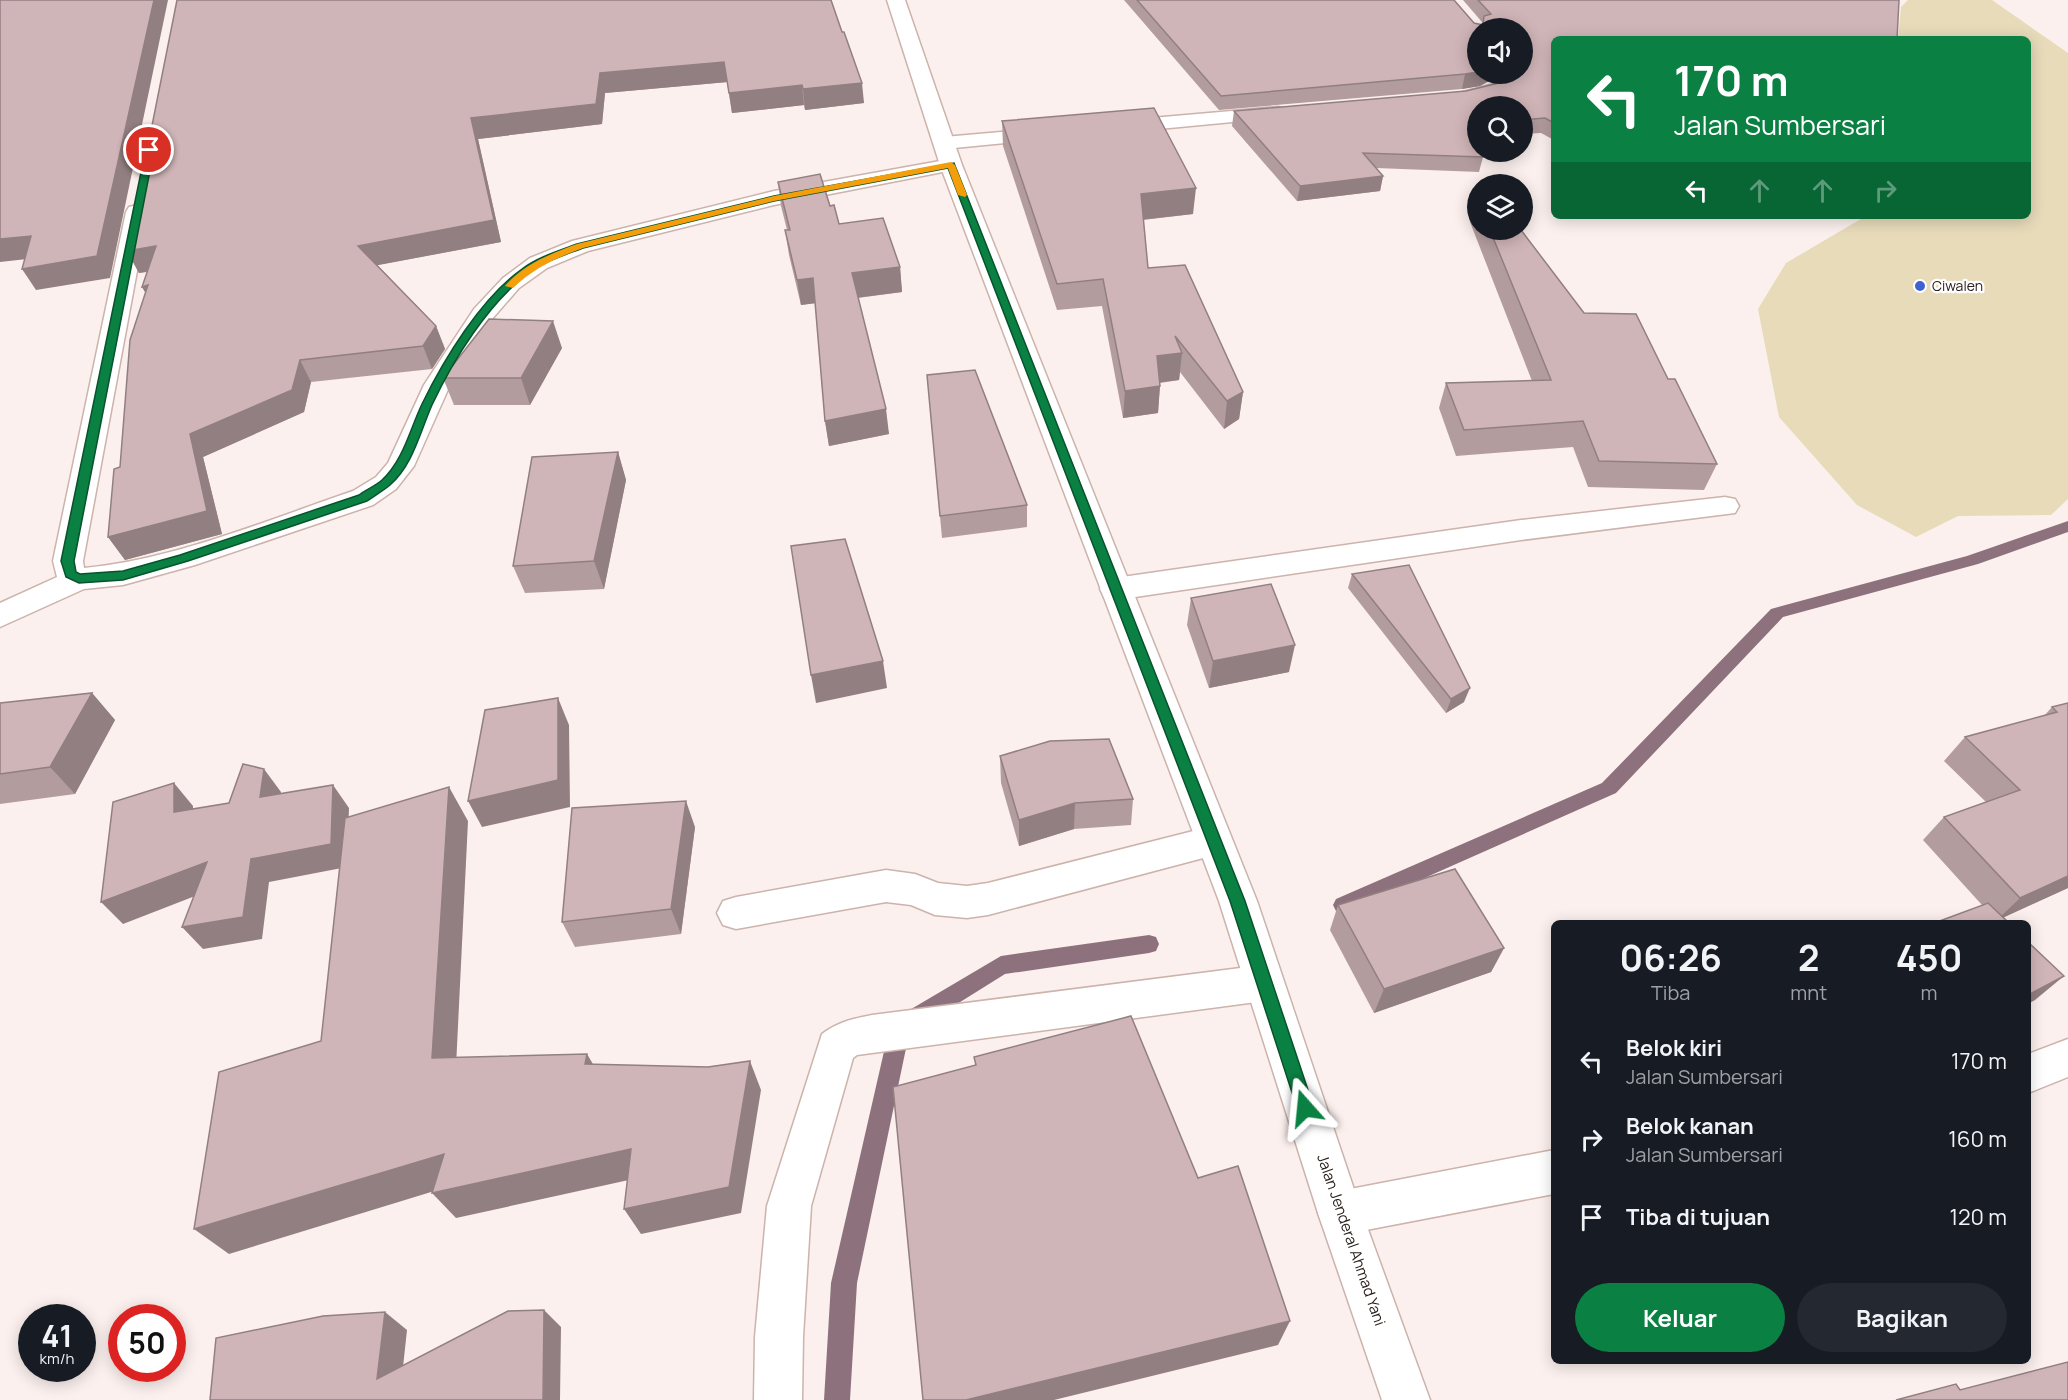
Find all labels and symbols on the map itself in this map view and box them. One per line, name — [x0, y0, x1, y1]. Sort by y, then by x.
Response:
pin — [123, 124, 174, 175]
place label: Ciwalen — [1932, 276, 1983, 295]
marker: Ciwalen — [1913, 279, 1927, 293]
position arrow — [1273, 1076, 1337, 1140]
street label: Jalan Jenderal Ahmad Yani — [1312, 1151, 1391, 1328]
speed limit sign: 50 — [108, 1304, 186, 1382]

